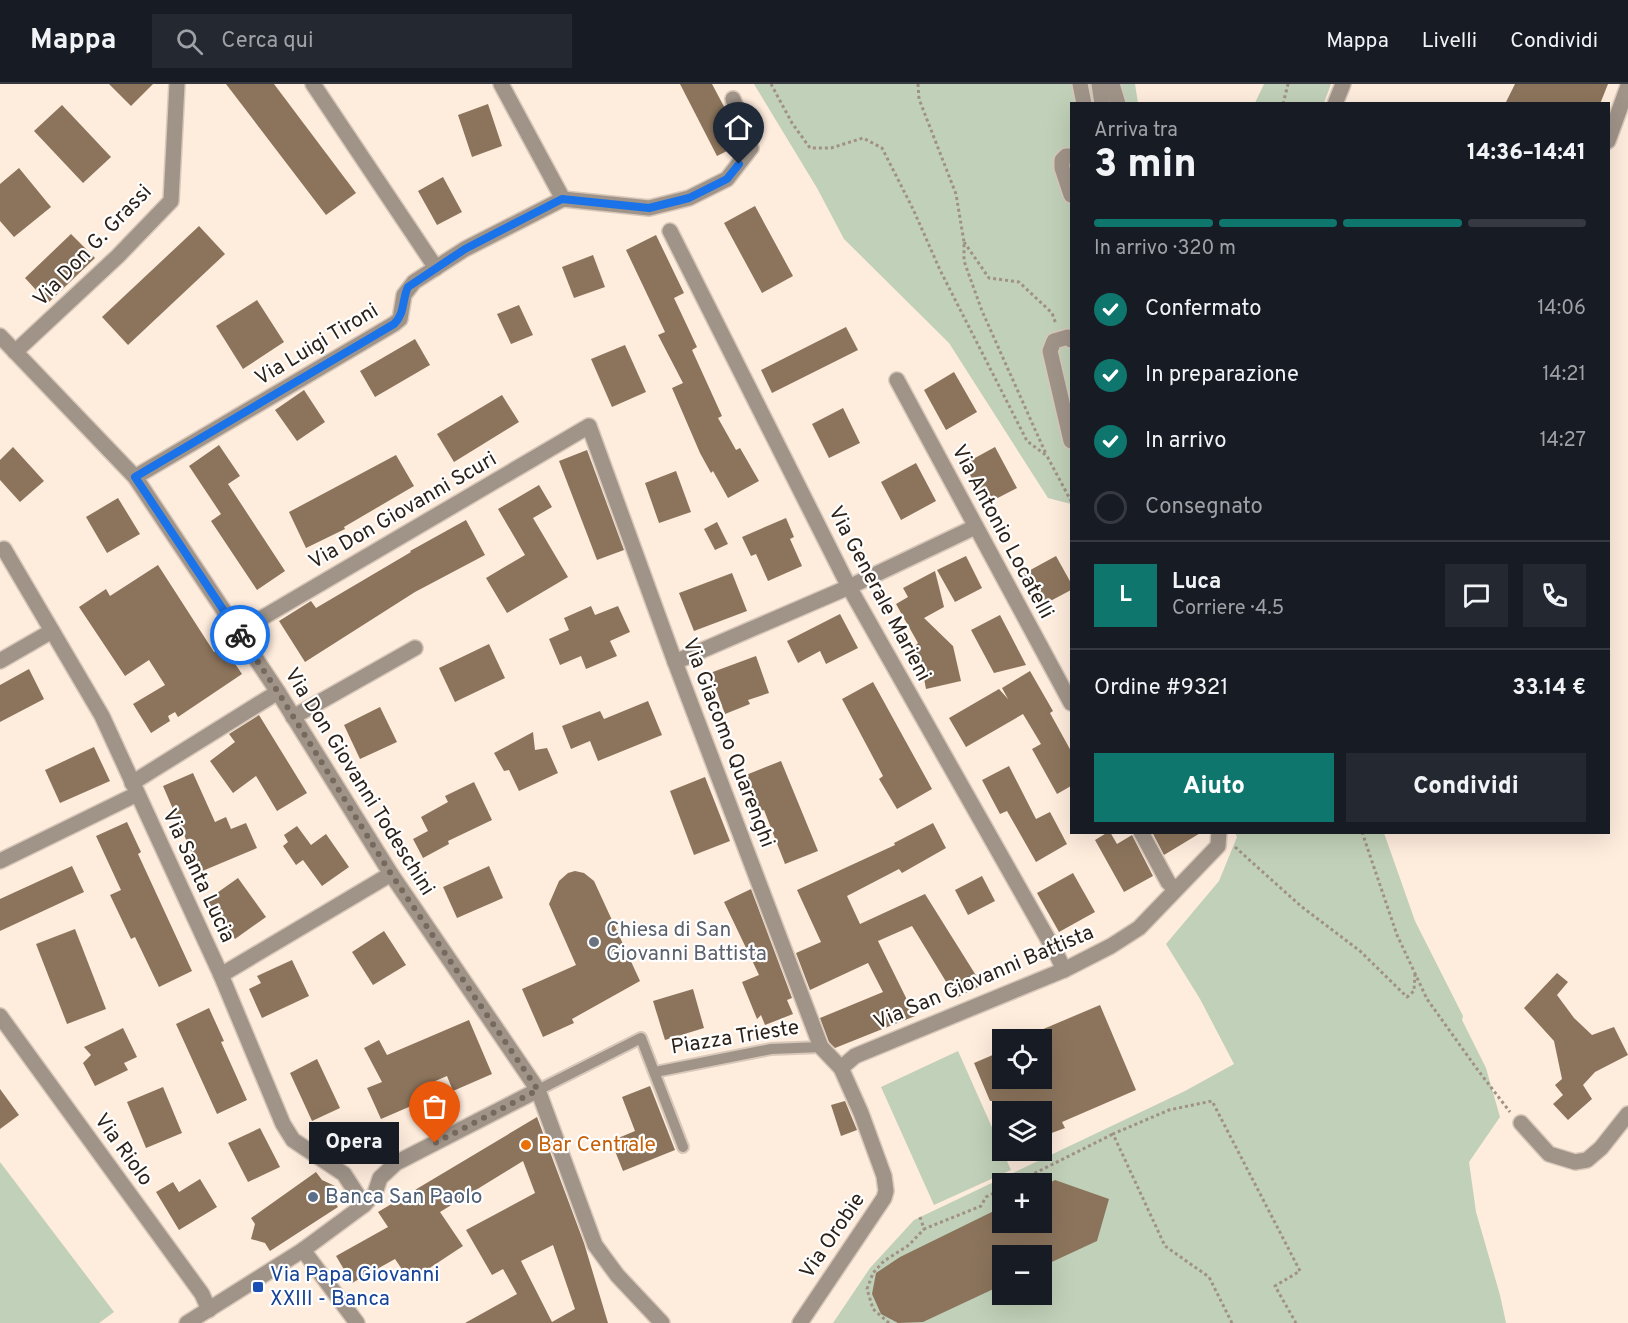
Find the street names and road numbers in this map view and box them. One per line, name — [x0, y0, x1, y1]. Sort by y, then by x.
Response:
street label: Via Don G. Grassi — [28, 179, 158, 313]
street label: Via Luigi Tironi — [250, 298, 384, 392]
street label: Via Antonio Locatelli — [945, 440, 1059, 624]
street label: Via Don Giovanni Scuri — [304, 446, 502, 576]
street label: Via Generale Marieni — [821, 502, 937, 686]
street label: Via Giacomo Quarenghi — [676, 634, 780, 852]
street label: Via Don Giovanni Todeschini — [278, 663, 440, 901]
street label: Via Santa Lucia — [155, 805, 241, 947]
street label: Via San Giovanni Battista — [870, 919, 1098, 1037]
street label: Piazza Trieste — [669, 1015, 801, 1061]
street label: Via Riolo — [88, 1108, 158, 1192]
street label: Via Orobie — [794, 1188, 872, 1284]

